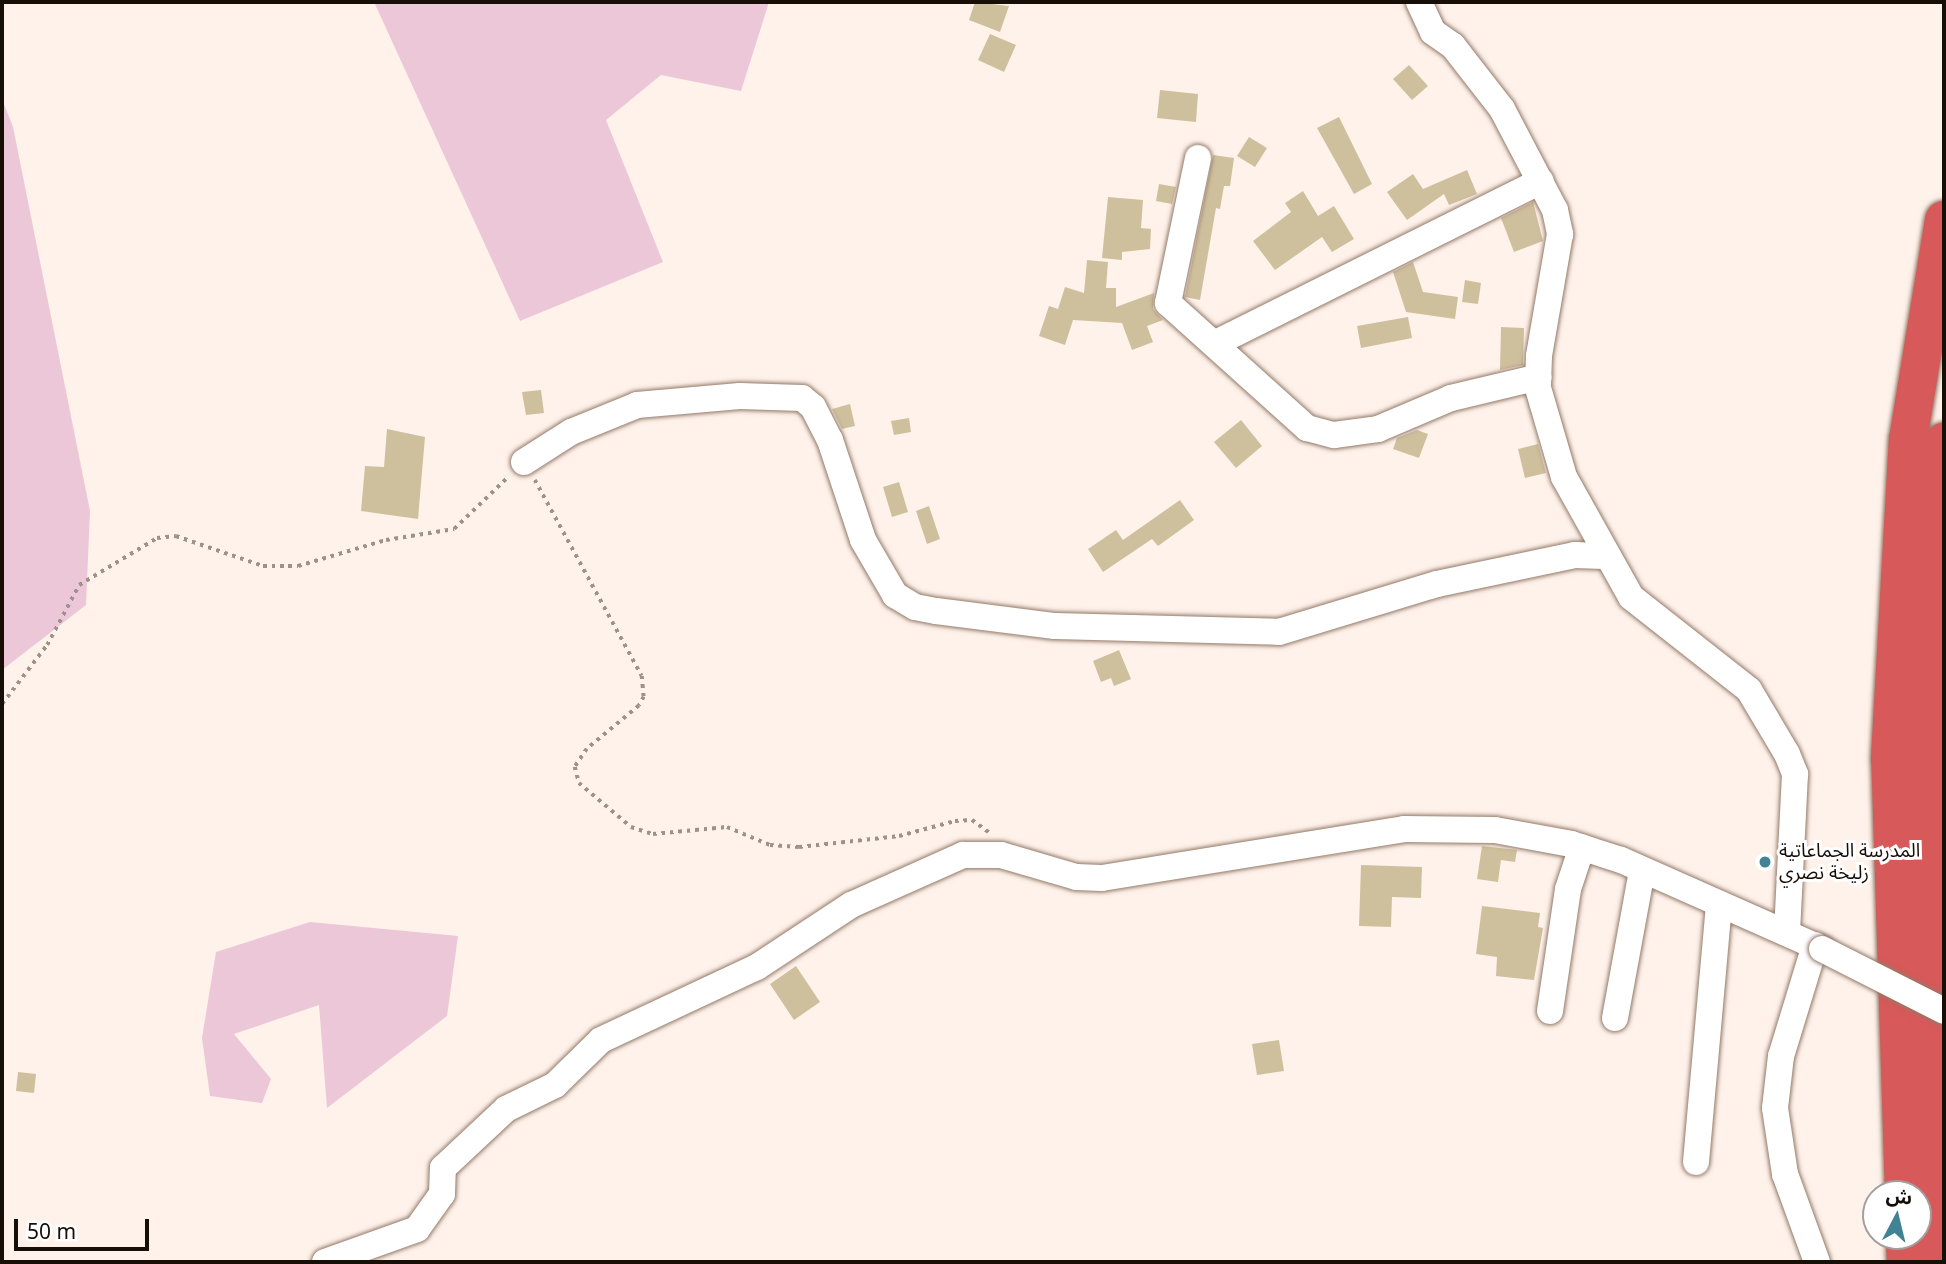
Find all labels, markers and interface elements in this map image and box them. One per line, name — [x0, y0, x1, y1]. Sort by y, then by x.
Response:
place label: المدرسة الجماعاتية زليخة نصري — [1779, 840, 1920, 884]
marker: المدرسة الجماعاتية زليخة نصري — [1757, 854, 1773, 870]
north arrow — [1862, 1180, 1932, 1250]
text: ش — [1885, 1182, 1914, 1211]
scale bar — [18, 1204, 152, 1248]
text: 50 m — [27, 1217, 76, 1245]

